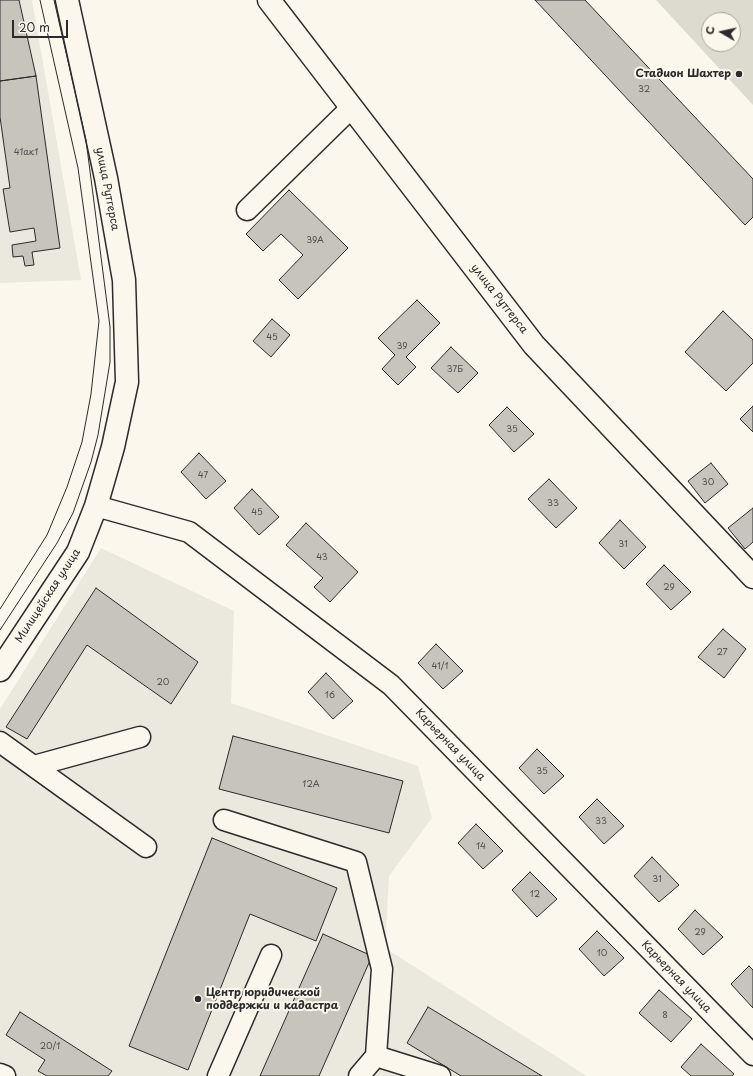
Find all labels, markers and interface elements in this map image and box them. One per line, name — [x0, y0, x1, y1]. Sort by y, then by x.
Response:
scale bar — [14, 12, 70, 38]
north arrow — [701, 12, 741, 52]
text: 20 m — [19, 18, 50, 36]
text: С — [701, 25, 719, 36]
place label: Стадион Шахтер — [636, 67, 731, 81]
marker: Стадион Шахтер — [734, 69, 744, 79]
house number: 32 — [638, 85, 650, 95]
street label: улица Рутгерса — [92, 146, 122, 232]
house number: 41ак1 — [14, 148, 38, 158]
house number: 39А — [306, 236, 324, 246]
street label: улица Рутгерса — [468, 262, 530, 336]
house number: 45 — [266, 333, 278, 343]
house number: 39 — [396, 342, 408, 352]
house number: 37Б — [447, 365, 463, 375]
house number: 35 — [506, 425, 518, 435]
house number: 47 — [198, 471, 208, 481]
house number: 30 — [702, 478, 714, 488]
house number: 33 — [547, 499, 559, 509]
house number: 45 — [251, 508, 263, 518]
house number: 31 — [618, 540, 628, 550]
street label: Милицейская улица — [13, 546, 83, 646]
house number: 43 — [316, 553, 328, 563]
house number: 29 — [663, 583, 675, 593]
house number: 27 — [716, 648, 728, 658]
house number: 41/1 — [431, 662, 449, 672]
house number: 20 — [157, 678, 169, 688]
house number: 16 — [325, 691, 335, 701]
street label: Карьерная улица — [412, 706, 488, 784]
house number: 35 — [536, 767, 548, 777]
house number: 12А — [302, 780, 320, 790]
house number: 33 — [595, 817, 607, 827]
house number: 14 — [476, 842, 486, 852]
house number: 31 — [652, 875, 662, 885]
house number: 12 — [530, 890, 540, 900]
house number: 29 — [694, 928, 706, 938]
street label: Карьерная улица — [638, 938, 714, 1016]
house number: 10 — [597, 949, 607, 959]
place label: Центр юридической поддержки и кадастра — [206, 986, 338, 1012]
marker: Центр юридической поддержки и кадастра — [193, 994, 203, 1004]
house number: 8 — [662, 1011, 668, 1021]
house number: 20/1 — [40, 1042, 60, 1052]

